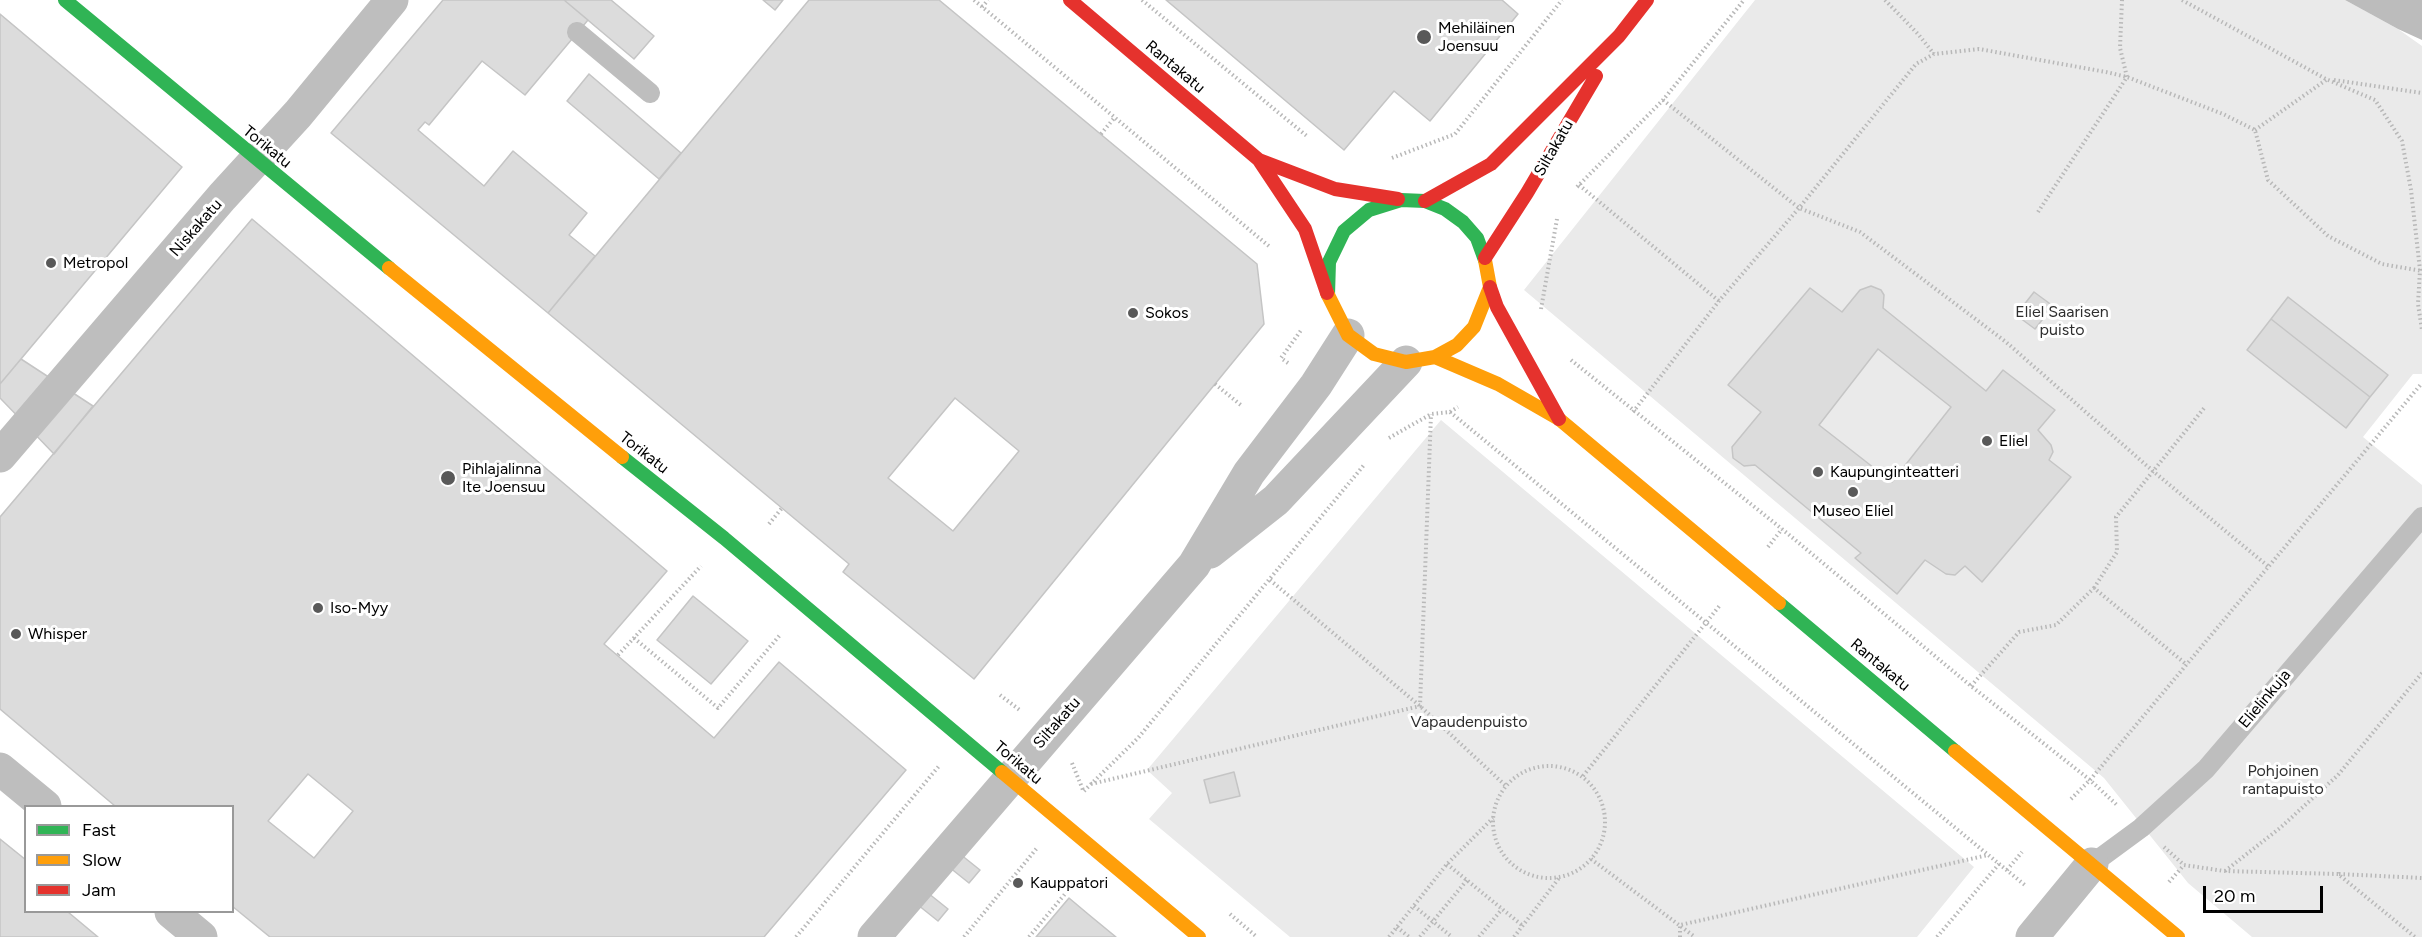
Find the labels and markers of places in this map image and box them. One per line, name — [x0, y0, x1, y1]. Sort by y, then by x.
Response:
place label: Mehiläinen Joensuu — [1438, 18, 1515, 56]
marker: Mehiläinen Joensuu — [1415, 28, 1433, 46]
place label: Metropol — [63, 253, 128, 273]
marker: Metropol — [44, 256, 58, 270]
place label: Sokos — [1145, 303, 1188, 323]
marker: Sokos — [1126, 306, 1140, 320]
place label: Eliel — [1999, 431, 2028, 451]
marker: Eliel — [1980, 434, 1994, 448]
place label: Pihlajalinna Ite Joensuu — [462, 459, 546, 497]
place label: Kaupunginteatteri — [1830, 462, 1959, 482]
marker: Kaupunginteatteri — [1811, 465, 1825, 479]
marker: Pihlajalinna Ite Joensuu — [439, 469, 457, 487]
marker: Museo Eliel — [1846, 485, 1860, 499]
place label: Museo Eliel — [1813, 501, 1893, 521]
place label: Iso-Myy — [330, 598, 388, 618]
marker: Iso-Myy — [311, 601, 325, 615]
place label: Whisper — [28, 624, 87, 644]
marker: Whisper — [9, 627, 23, 641]
place label: Kauppatori — [1030, 873, 1108, 893]
marker: Kauppatori — [1011, 876, 1025, 890]

